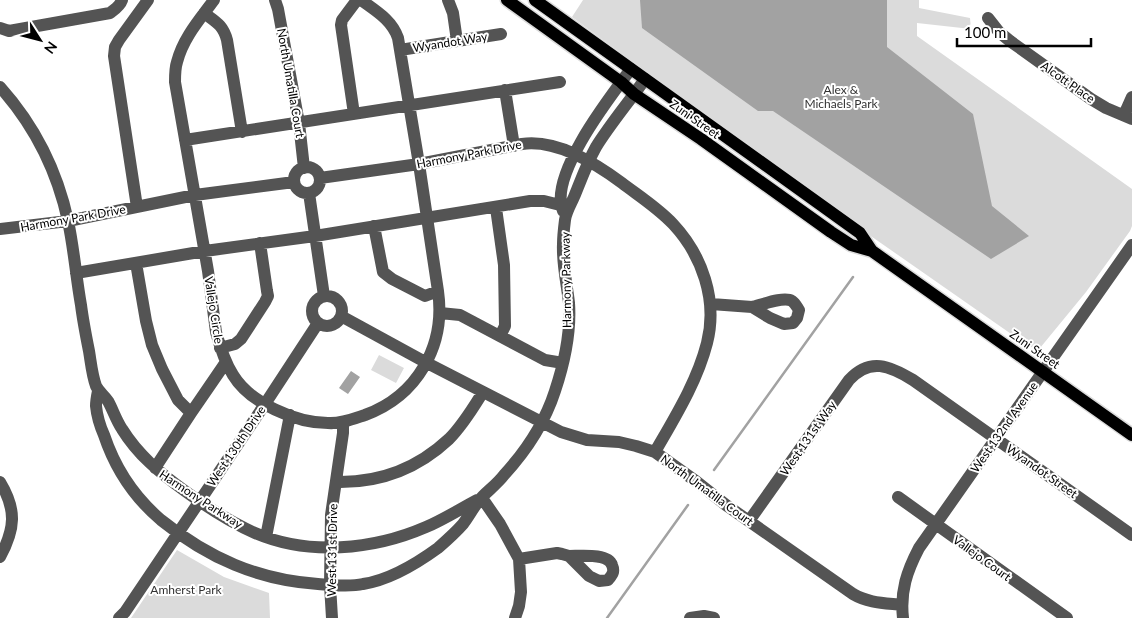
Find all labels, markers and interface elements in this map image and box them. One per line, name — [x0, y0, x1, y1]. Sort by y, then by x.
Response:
north arrow — [15, 15, 65, 65]
scale bar — [957, 15, 1091, 47]
text: 100 m — [964, 23, 1006, 41]
street label: North Umatilla Court — [274, 27, 308, 140]
street label: Wyandot Way — [412, 29, 489, 55]
text: N — [41, 39, 61, 57]
street label: Alcott Place — [1038, 58, 1098, 106]
park label: Alex & Michaels Park — [804, 82, 879, 111]
street label: Zuni Street — [667, 96, 724, 142]
street label: Harmony Park Drive — [415, 136, 523, 172]
street label: Harmony Park Drive — [19, 201, 127, 235]
street label: Harmony Parkway — [558, 231, 574, 328]
street label: Vallejo Circle — [201, 275, 227, 345]
street label: Zuni Street — [1007, 326, 1064, 372]
street label: West 132nd Avenue — [967, 379, 1041, 475]
street label: West 131st Way — [777, 397, 840, 478]
street label: West 130th Drive — [203, 403, 269, 489]
street label: Wyandot Street — [1004, 441, 1081, 501]
street label: North Umatilla Court — [658, 451, 757, 529]
street label: Harmony Parkway — [157, 466, 246, 532]
street label: West 131st Drive — [324, 504, 340, 596]
street label: Vallejo Court — [950, 532, 1014, 584]
park label: Amherst Park — [150, 582, 223, 597]

